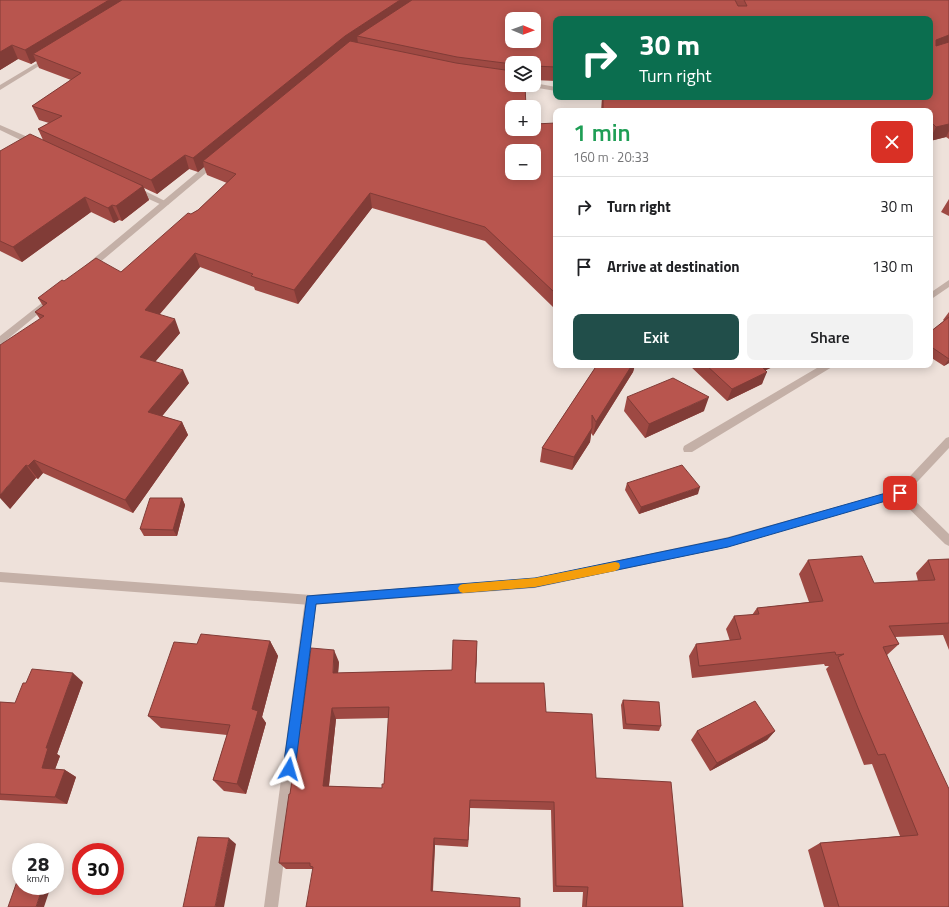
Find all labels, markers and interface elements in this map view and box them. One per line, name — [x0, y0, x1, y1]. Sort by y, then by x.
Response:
north arrow — [505, 12, 541, 48]
map controls — [505, 12, 541, 180]
text: 30 m — [639, 23, 700, 66]
icon: right — [573, 32, 625, 84]
button: layers — [505, 56, 541, 92]
text: Turn right — [639, 62, 712, 89]
button: + — [505, 100, 541, 136]
text: 1 min — [573, 114, 631, 150]
button: close — [871, 121, 913, 163]
button: − — [505, 144, 541, 180]
text: 160 m · 20:33 — [573, 147, 649, 167]
text: Turn right — [607, 195, 671, 218]
text: 30 m — [880, 195, 913, 218]
icon: right — [573, 196, 595, 218]
text: Arrive at destination — [607, 255, 740, 278]
text: 130 m — [872, 255, 913, 278]
icon: arrive — [573, 256, 595, 278]
button: Exit — [573, 314, 739, 360]
button: Share — [747, 314, 913, 360]
pin — [883, 476, 917, 510]
icon: arrive — [889, 482, 911, 504]
position arrow — [268, 748, 310, 790]
speed limit sign: 30 — [72, 843, 124, 895]
text: 28 — [27, 848, 49, 879]
text: km/h — [27, 871, 49, 886]

